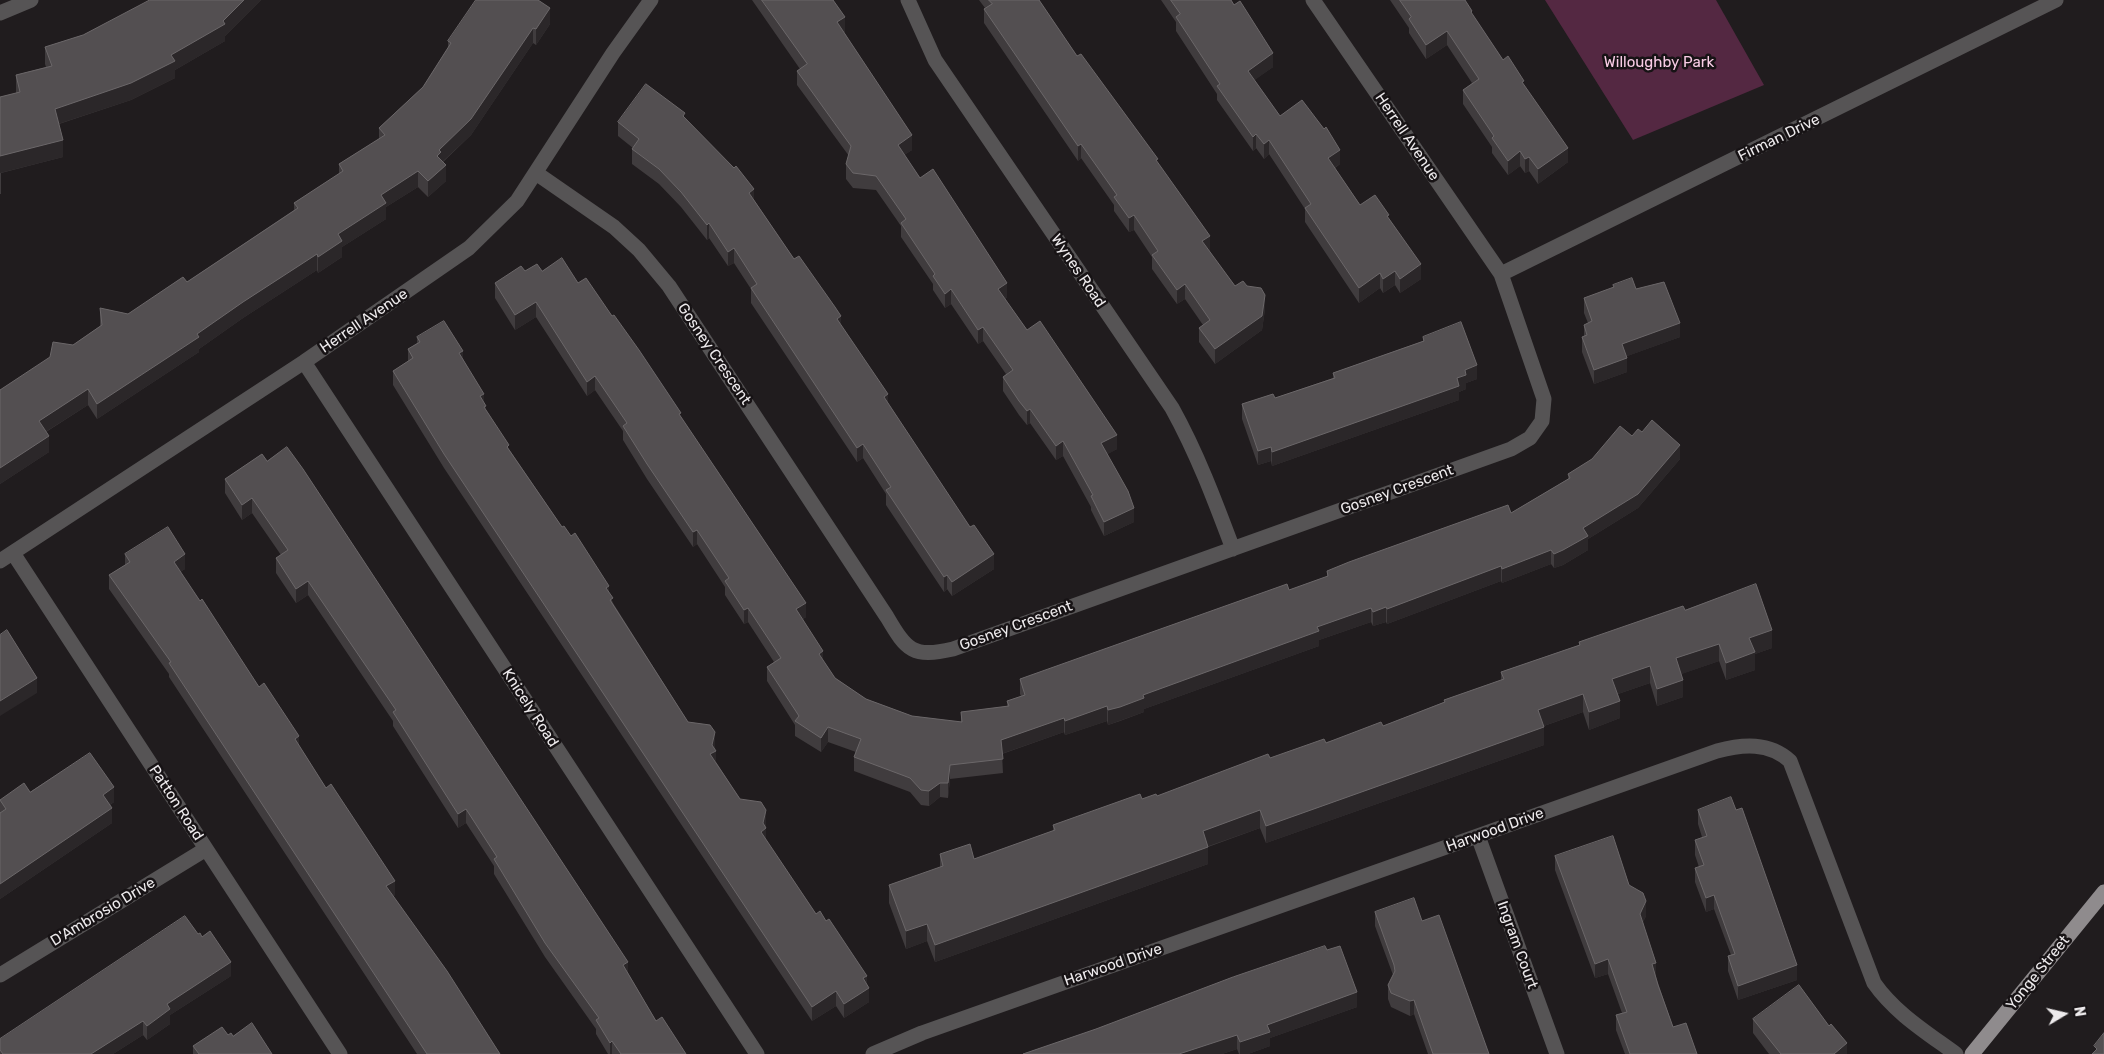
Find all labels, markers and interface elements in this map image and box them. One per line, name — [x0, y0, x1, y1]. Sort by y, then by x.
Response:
park label: Willoughby Park — [1604, 54, 1714, 72]
street label: Herrell Avenue — [1371, 90, 1443, 184]
street label: Firman Drive — [1735, 110, 1823, 166]
street label: Wynes Road — [1047, 231, 1109, 311]
street label: Herrell Avenue — [317, 285, 411, 357]
street label: Gosney Crescent — [673, 300, 755, 408]
street label: Gosney Crescent — [1338, 461, 1456, 519]
street label: Gosney Crescent — [957, 597, 1075, 655]
street label: Knicely Road — [498, 666, 562, 750]
street label: Patton Road — [145, 762, 207, 844]
street label: Harwood Drive — [1444, 804, 1546, 856]
street label: D'Ambrosio Drive — [47, 874, 159, 950]
street label: Ingram Court — [1493, 899, 1541, 991]
street label: Yonge Street — [2003, 932, 2073, 1014]
street label: Harwood Drive — [1062, 940, 1164, 990]
north arrow — [2039, 989, 2089, 1039]
text: N — [2070, 1005, 2088, 1018]

